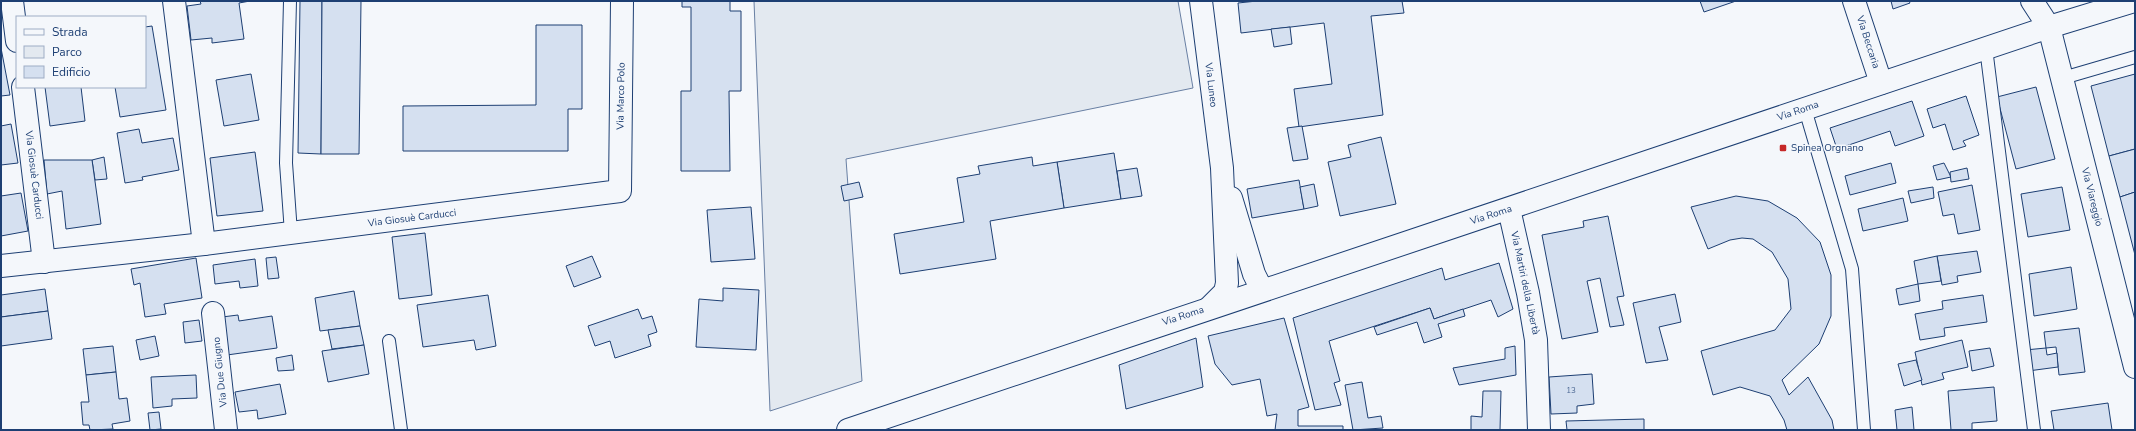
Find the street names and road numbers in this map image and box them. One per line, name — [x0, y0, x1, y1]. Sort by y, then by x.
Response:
street label: Via Beccaria — [1853, 13, 1883, 70]
street label: Via Luneo — [1201, 61, 1221, 108]
street label: Via Marco Polo — [613, 62, 629, 131]
street label: Via Roma — [1774, 97, 1821, 125]
street label: Via Giosuè Carducci — [22, 129, 46, 220]
street label: Via Viareggio — [2078, 165, 2106, 228]
street label: Via Roma — [1467, 202, 1514, 229]
street label: Via Giosuè Carducci — [366, 206, 457, 230]
street label: Via Martiri della Libertà — [1507, 229, 1543, 336]
street label: Via Roma — [1159, 303, 1206, 330]
street label: Via Due Giugno — [209, 336, 231, 409]

